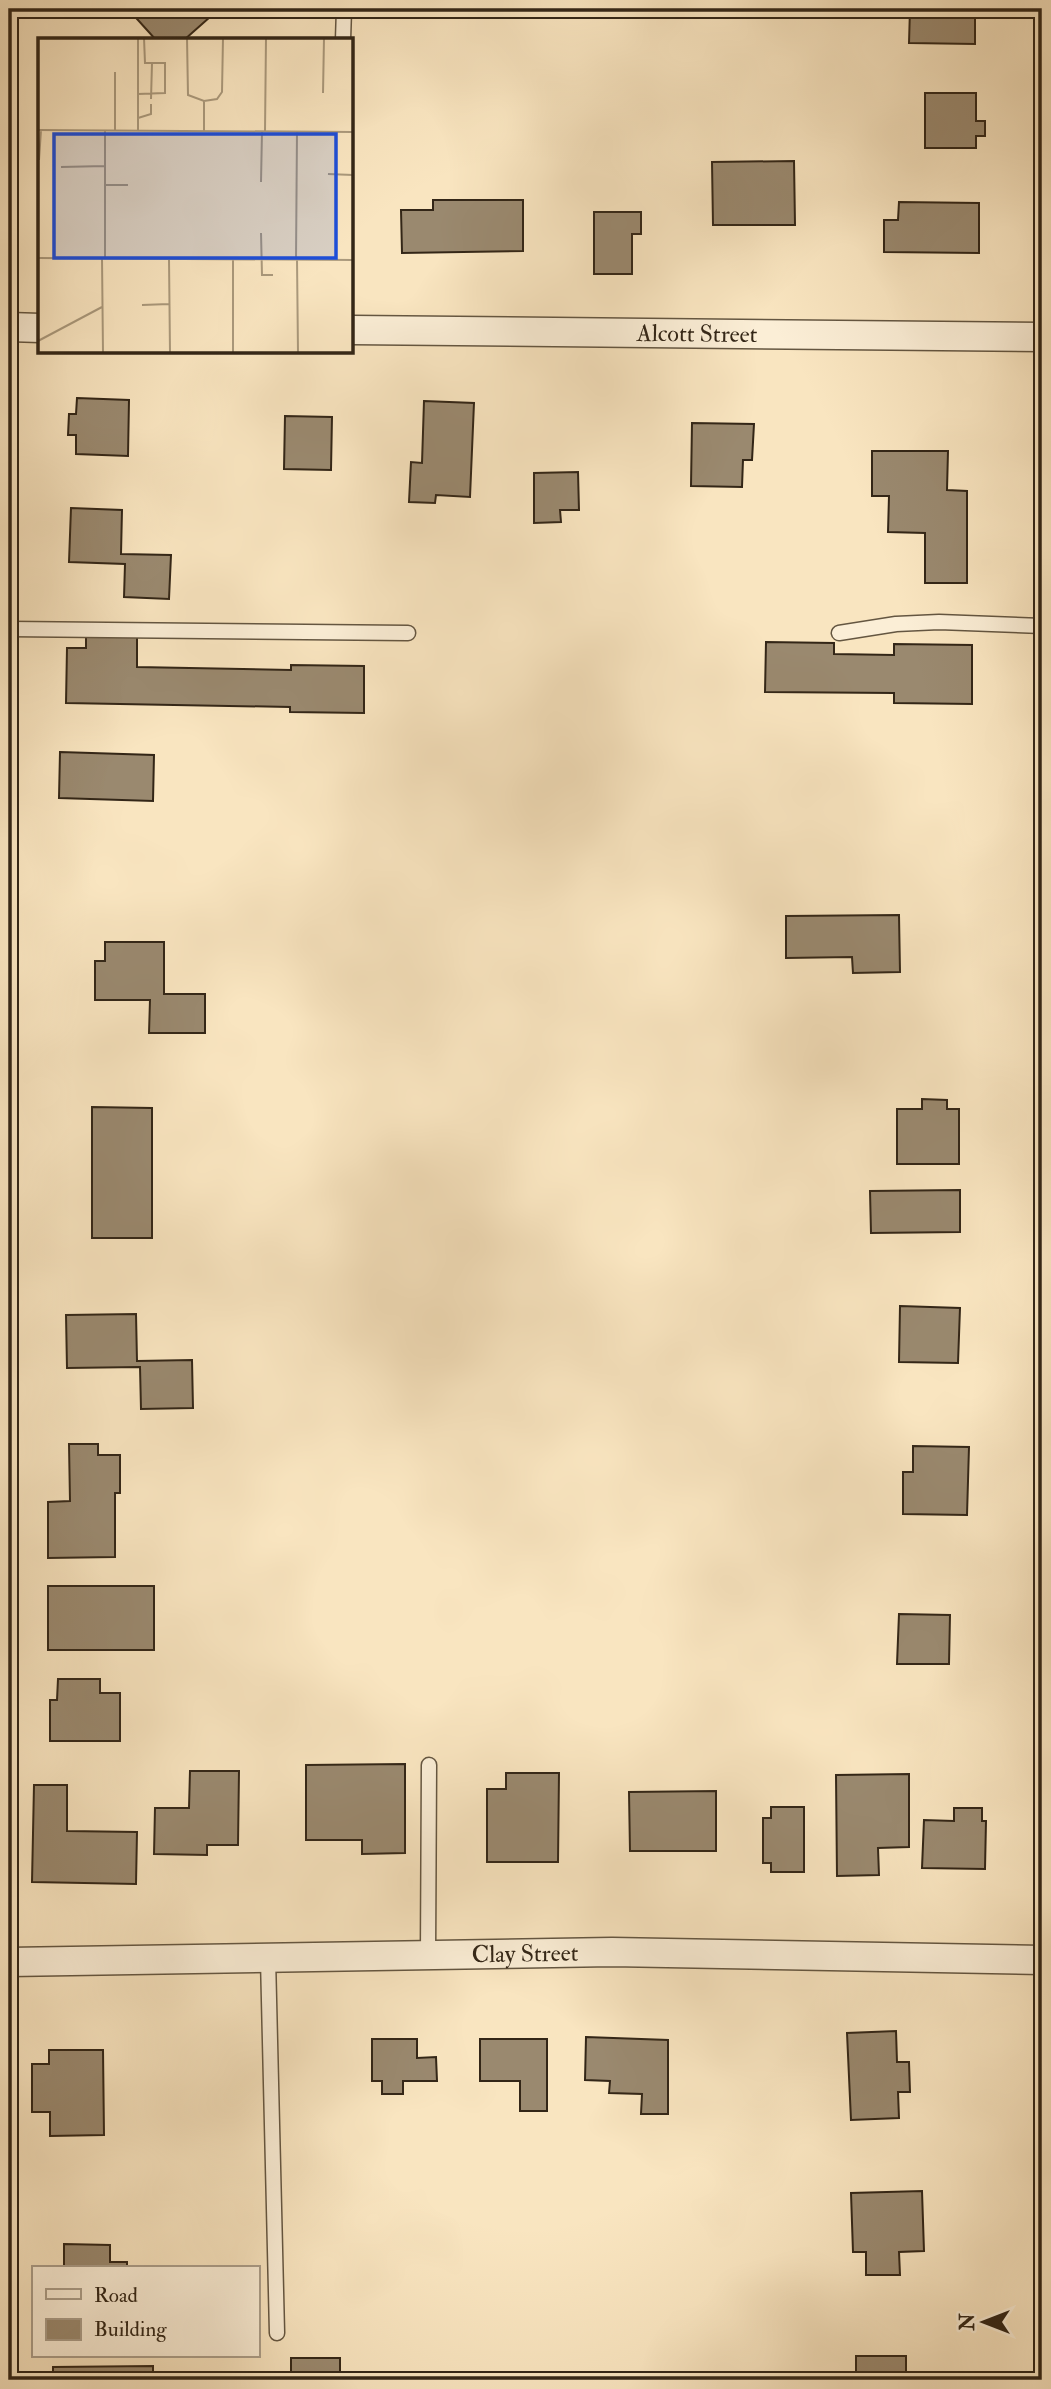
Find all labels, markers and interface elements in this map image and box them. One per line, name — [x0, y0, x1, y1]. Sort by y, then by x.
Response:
inset map — [38, 38, 354, 354]
street label: Alcott Street — [635, 318, 758, 350]
street label: Clay Street — [471, 1938, 579, 1970]
legend — [32, 2266, 259, 2358]
text: Road — [94, 2282, 139, 2309]
north arrow — [950, 2288, 1020, 2358]
text: N — [956, 2313, 980, 2332]
text: Building — [94, 2316, 167, 2343]

